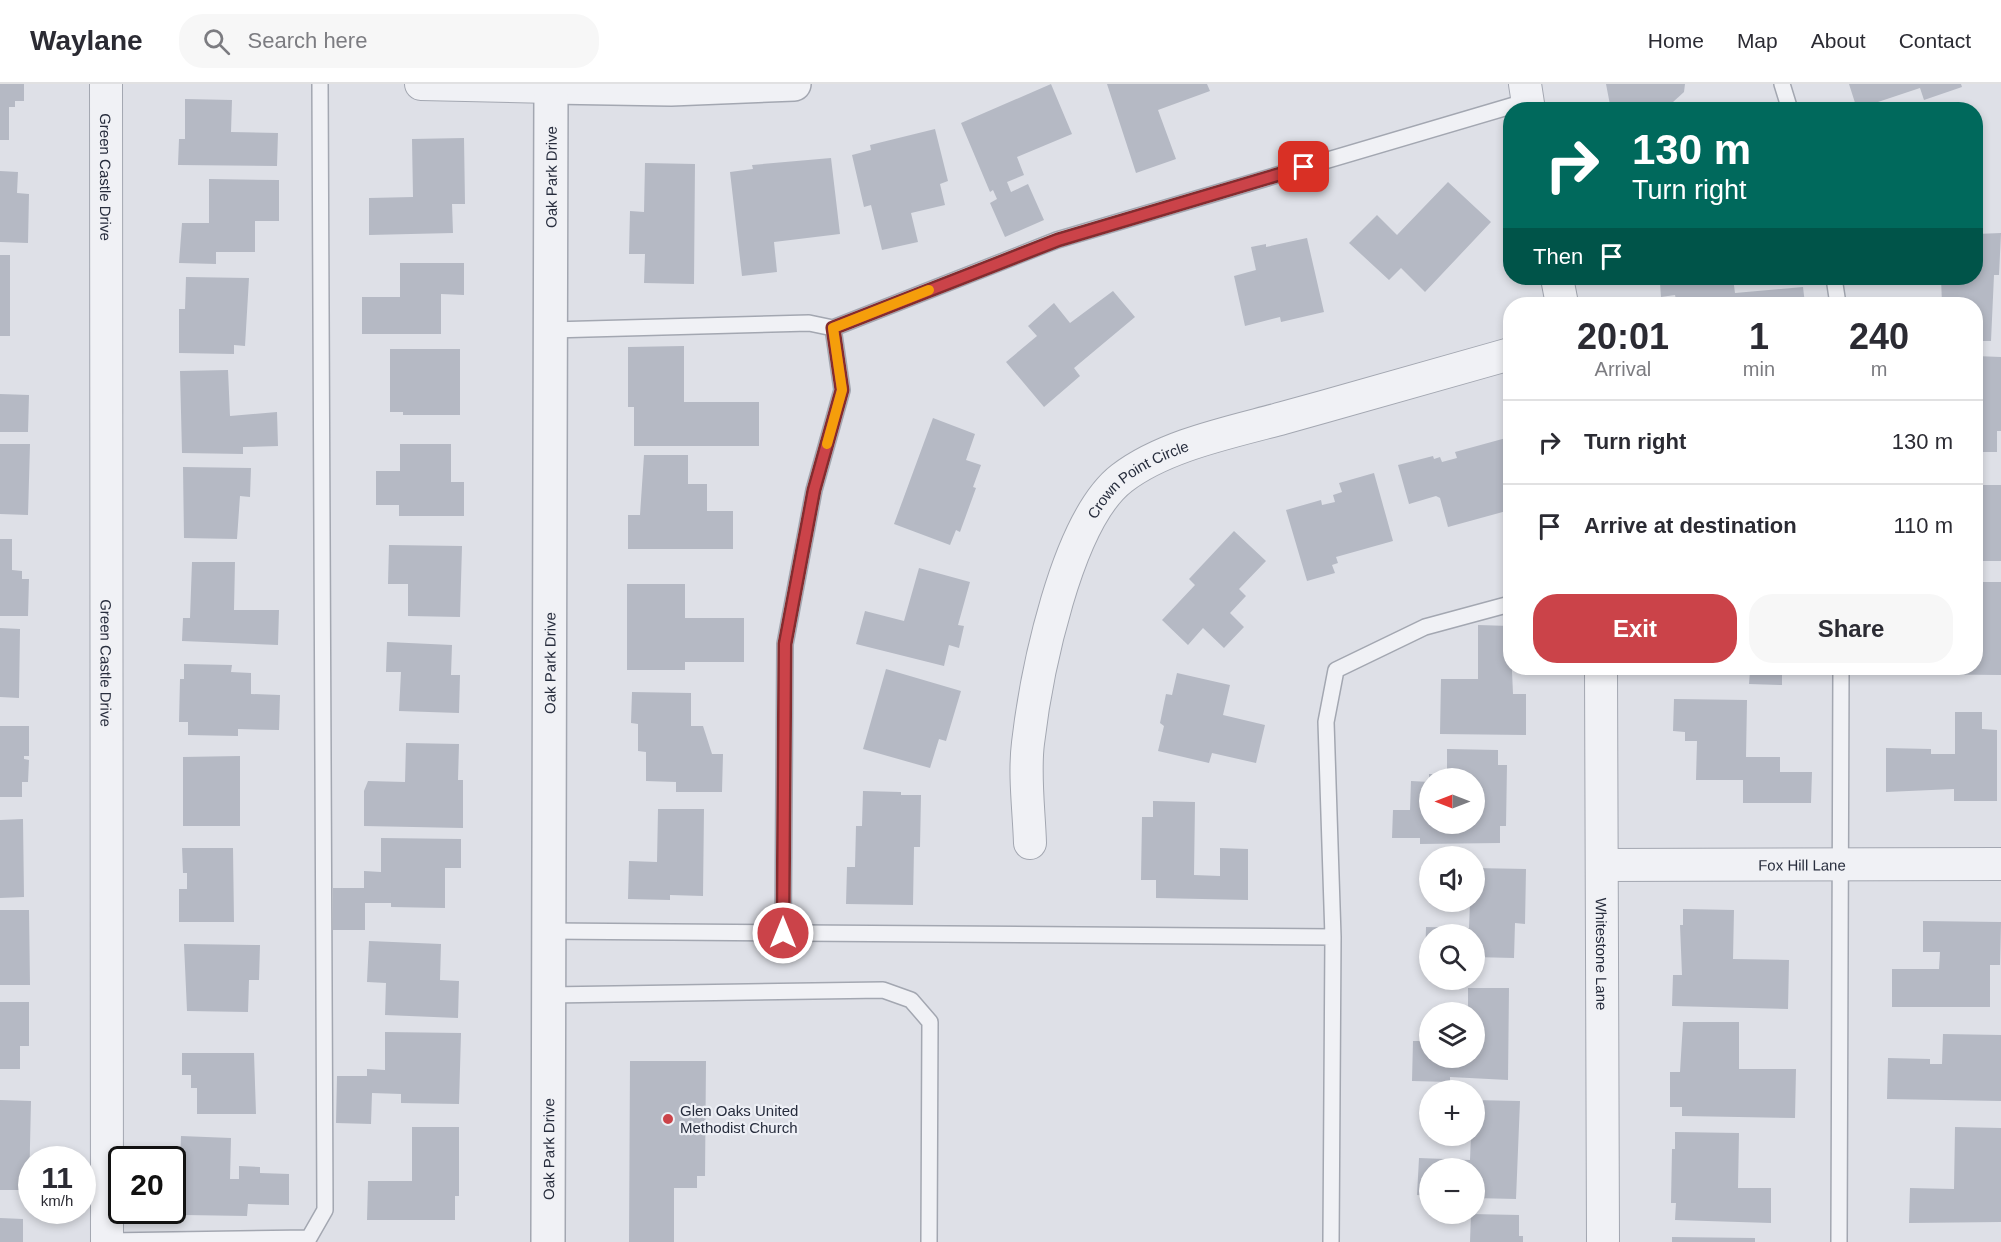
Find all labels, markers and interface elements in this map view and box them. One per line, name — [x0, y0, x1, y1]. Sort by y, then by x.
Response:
search box — [179, 14, 599, 68]
text: Waylane — [30, 25, 143, 56]
icon: search — [200, 25, 233, 58]
text: Search here — [248, 28, 367, 53]
text: Home — [1648, 29, 1704, 52]
text: Map — [1737, 29, 1778, 52]
text: About — [1811, 29, 1866, 52]
text: Contact — [1899, 29, 1971, 52]
street label: Green Castle Drive — [98, 113, 115, 241]
street label: Oak Park Drive — [542, 126, 559, 228]
icon: right — [1533, 126, 1611, 204]
text: 130 m — [1632, 126, 1751, 173]
pin — [1278, 141, 1329, 192]
icon: arrive — [1287, 150, 1320, 183]
text: Turn right — [1632, 175, 1747, 205]
icon: arrive — [1595, 240, 1628, 273]
text: Then — [1533, 244, 1583, 269]
text: 20:01 — [1577, 316, 1669, 357]
text: 1 — [1749, 316, 1769, 357]
text: 240 — [1849, 316, 1909, 357]
text: Arrival — [1595, 358, 1651, 380]
text: min — [1743, 358, 1775, 380]
text: m — [1871, 358, 1887, 380]
icon: right — [1533, 426, 1566, 459]
text: Turn right — [1584, 429, 1686, 454]
text: 130 m — [1892, 429, 1953, 454]
street label: Crown Point Circle — [1083, 437, 1191, 521]
icon: arrive — [1533, 510, 1566, 543]
text: Arrive at destination — [1584, 513, 1797, 538]
text: 110 m — [1893, 513, 1953, 538]
button: Exit — [1533, 594, 1737, 663]
button: Share — [1749, 594, 1953, 663]
street label: Green Castle Drive — [98, 599, 115, 727]
street label: Oak Park Drive — [541, 612, 558, 714]
north arrow — [1419, 768, 1485, 834]
map controls — [1419, 768, 1485, 1224]
button: sound — [1419, 846, 1485, 912]
street label: Fox Hill Lane — [1758, 856, 1846, 873]
street label: Whitestone Lane — [1593, 898, 1611, 1010]
position arrow — [751, 901, 815, 965]
button: search — [1419, 924, 1485, 990]
button: layers — [1419, 1002, 1485, 1068]
button: + — [1419, 1080, 1485, 1146]
street label: Oak Park Drive — [540, 1098, 557, 1200]
place label: Glen Oaks United Methodist Church — [680, 1102, 798, 1136]
marker: Glen Oaks United Methodist Church — [661, 1112, 675, 1126]
speed limit sign: 20 — [108, 1146, 186, 1224]
button: − — [1419, 1158, 1485, 1224]
text: 11 — [41, 1161, 73, 1194]
text: km/h — [41, 1192, 73, 1209]

